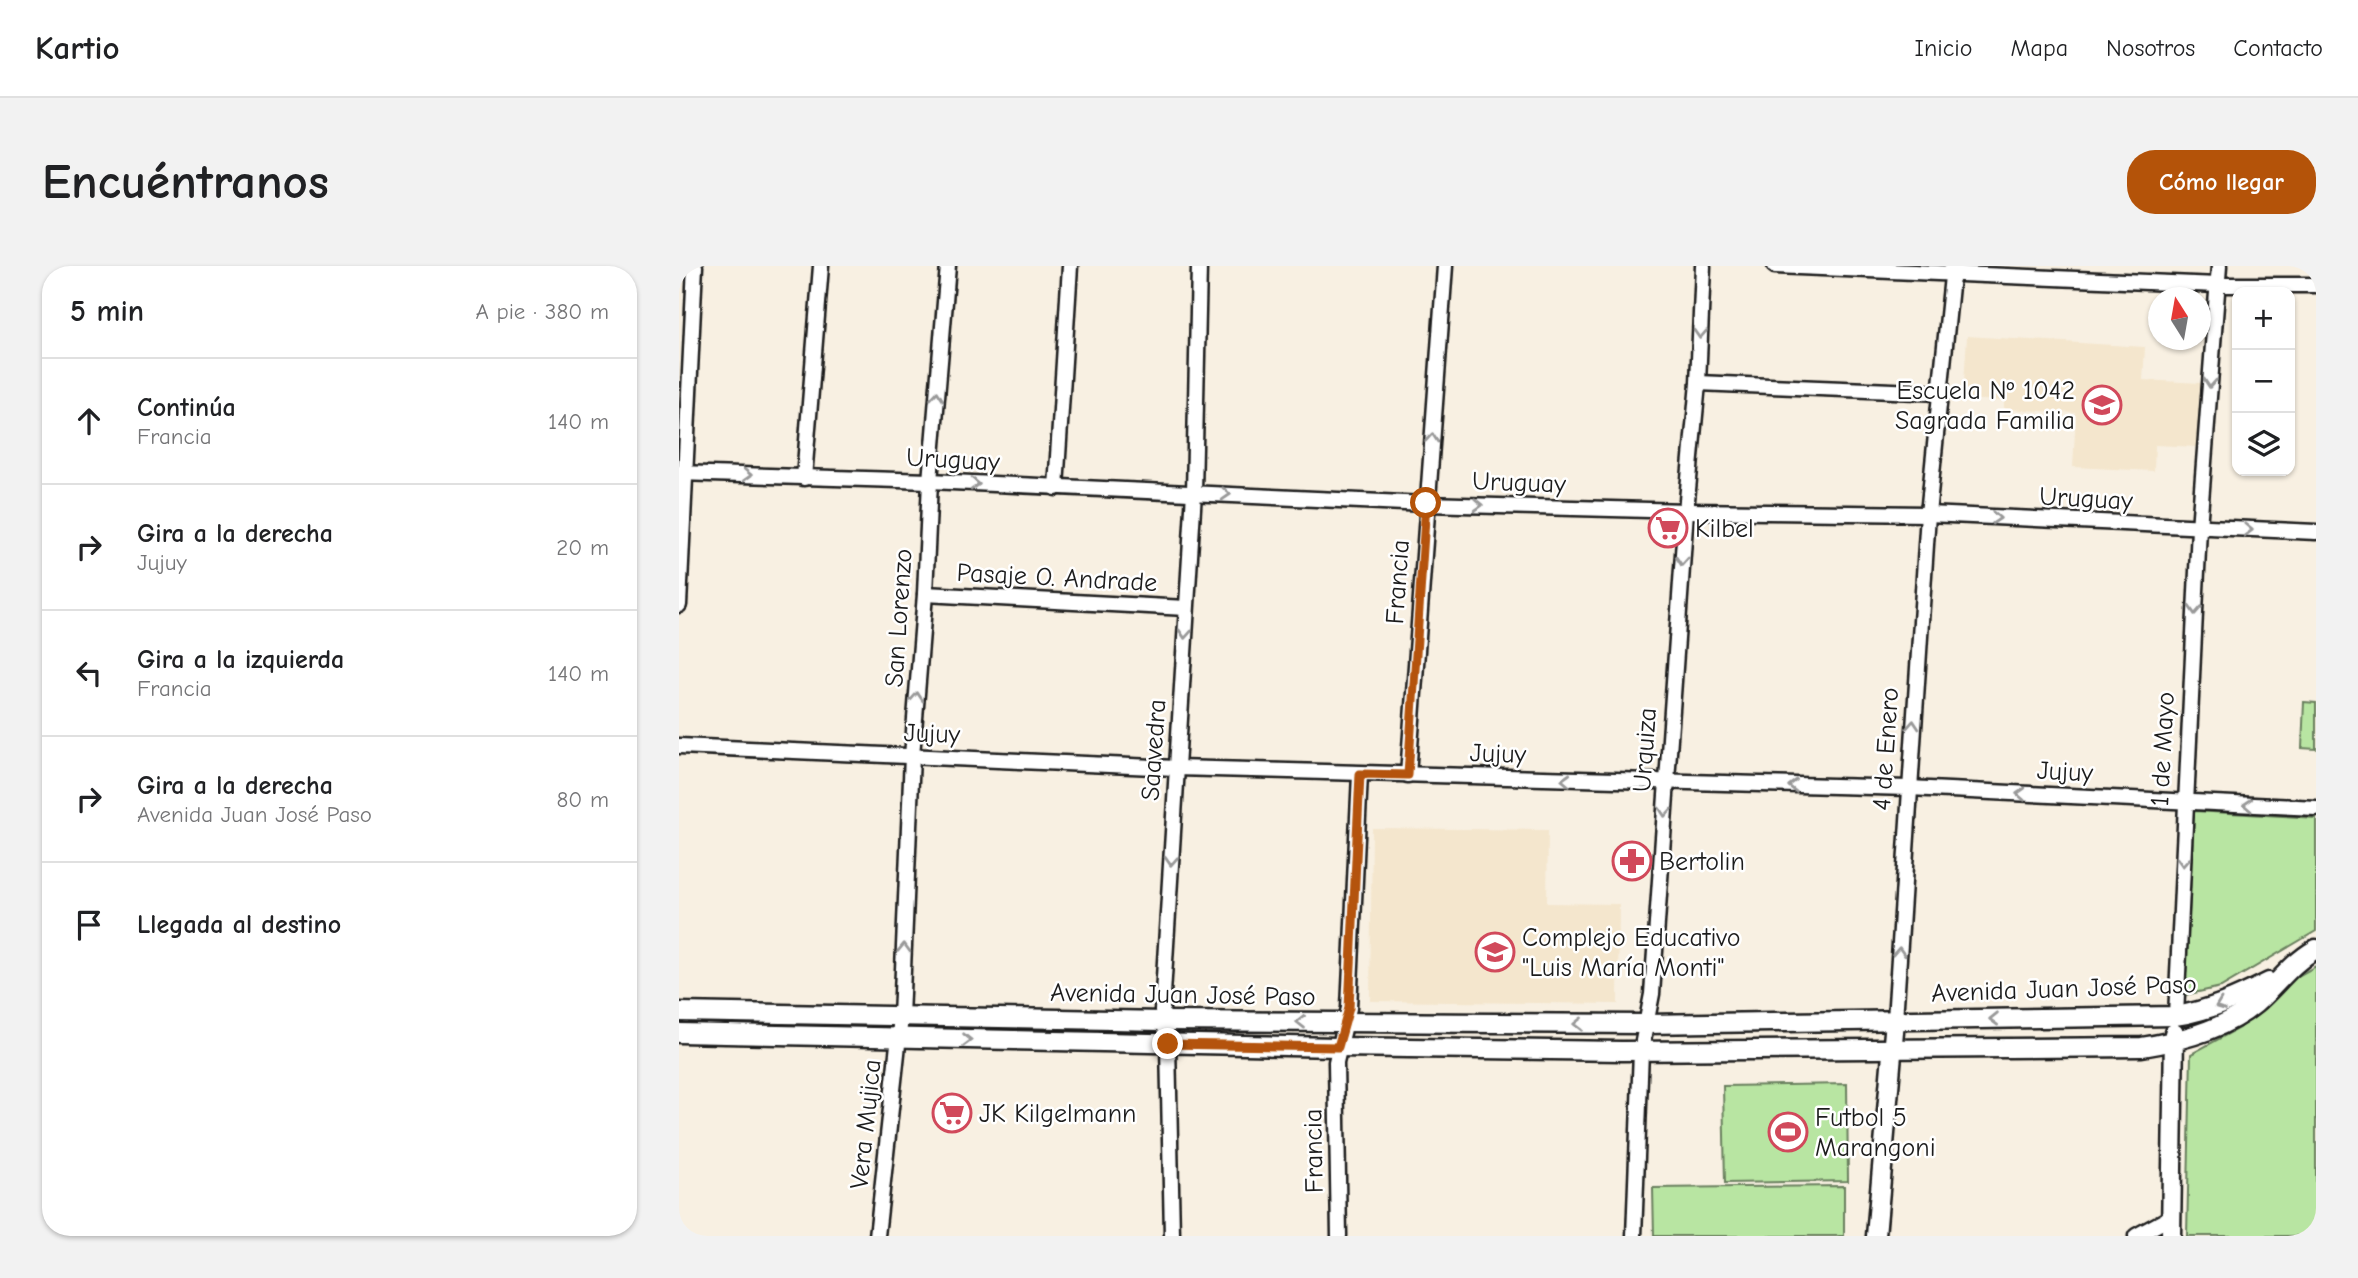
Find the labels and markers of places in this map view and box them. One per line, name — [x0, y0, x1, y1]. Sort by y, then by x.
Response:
place label: Escuela Nº 1042 Sagrada Familia — [1895, 376, 2075, 436]
school or university icon: Escuela Nº 1042 Sagrada Familia — [2081, 384, 2123, 426]
supermarket icon: Kilbel — [1647, 507, 1689, 549]
place label: Kilbel — [1695, 514, 1754, 544]
pharmacy icon: Bertolin — [1611, 840, 1653, 882]
place label: Bertolin — [1659, 847, 1745, 877]
place label: Complejo Educativo "Luis María Monti" — [1522, 923, 1740, 983]
school or university icon: Complejo Educativo "Luis María Monti" — [1474, 931, 1516, 973]
supermarket icon: JK Kilgelmann — [931, 1092, 973, 1134]
place label: JK Kilgelmann — [979, 1099, 1136, 1129]
place label: Futbol 5 Marangoni — [1815, 1103, 1936, 1163]
sports icon: Futbol 5 Marangoni — [1767, 1111, 1809, 1153]

